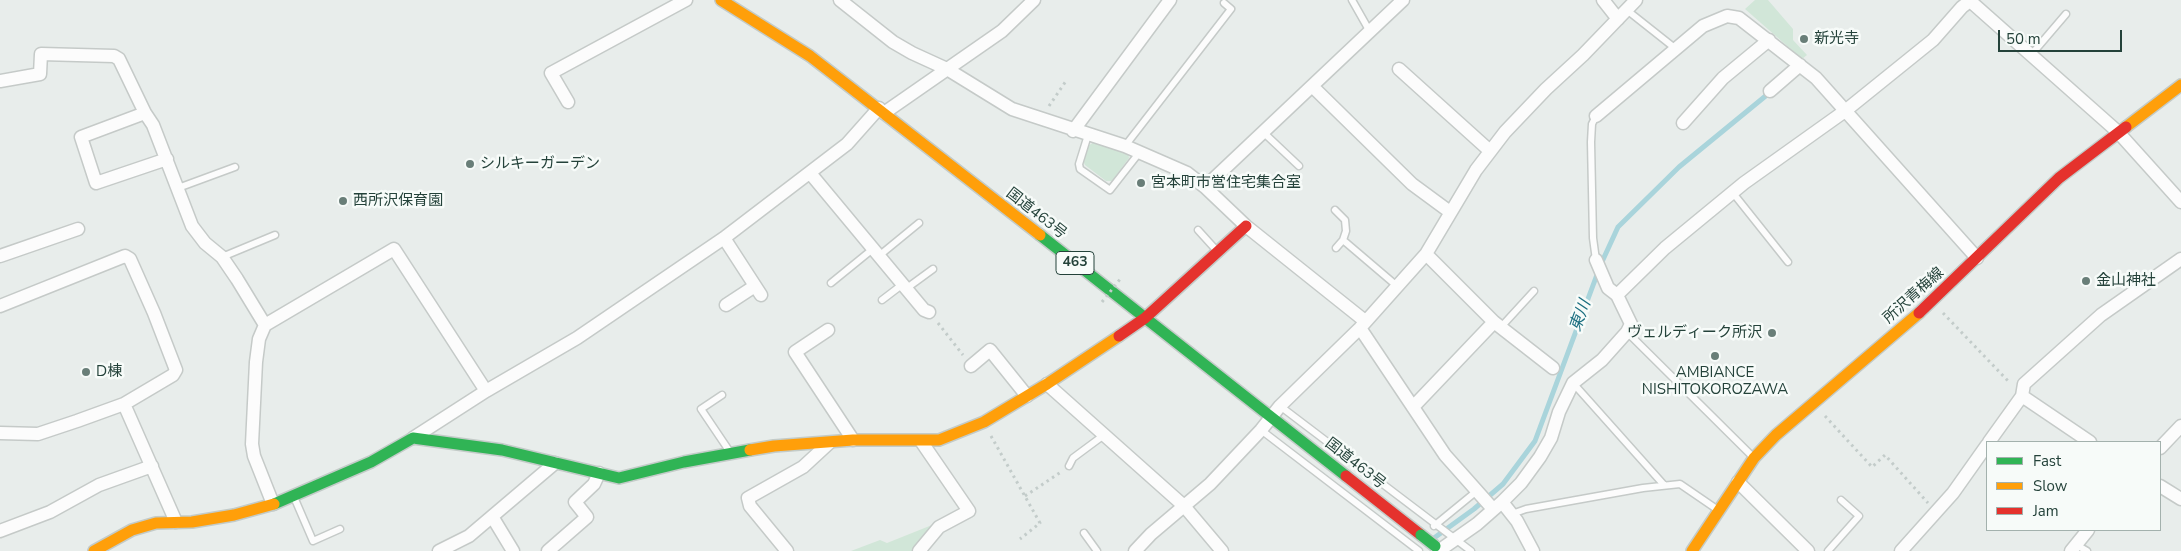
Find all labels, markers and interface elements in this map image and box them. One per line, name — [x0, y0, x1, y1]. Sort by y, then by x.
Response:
scale bar — [2001, 20, 2125, 52]
text: 50 m — [2006, 29, 2041, 49]
place label: 新光寺 — [1814, 30, 1859, 48]
marker: 新光寺 — [1798, 33, 1810, 45]
place label: シルキーガーデン — [480, 155, 600, 173]
marker: シルキーガーデン — [464, 158, 476, 170]
place label: 宮本町市営住宅集合室 — [1151, 174, 1301, 192]
marker: 宮本町市営住宅集合室 — [1135, 177, 1147, 189]
street label: 国道463号 — [1002, 185, 1070, 243]
place label: 西所沢保育園 — [353, 192, 443, 210]
marker: 西所沢保育園 — [337, 195, 349, 207]
road number: 463 — [1056, 252, 1094, 274]
street label: 所沢青梅線 — [1880, 264, 1948, 328]
place label: 金山神社 — [2096, 272, 2156, 290]
marker: 金山神社 — [2080, 275, 2092, 287]
water label: 東川 — [1567, 298, 1595, 334]
place label: ヴェルディーク所沢 — [1627, 324, 1762, 342]
marker: ヴェルディーク所沢 — [1766, 327, 1778, 339]
marker: AMBIANCE NISHITOKOROZAWA — [1709, 350, 1721, 362]
place label: D棟 — [96, 363, 122, 381]
place label: AMBIANCE NISHITOKOROZAWA — [1642, 364, 1788, 399]
marker: D棟 — [80, 366, 92, 378]
street label: 国道463号 — [1321, 435, 1389, 493]
legend — [1986, 441, 2161, 531]
text: Fast — [2033, 451, 2061, 471]
text: Slow — [2033, 476, 2067, 496]
text: Jam — [2033, 501, 2059, 521]

